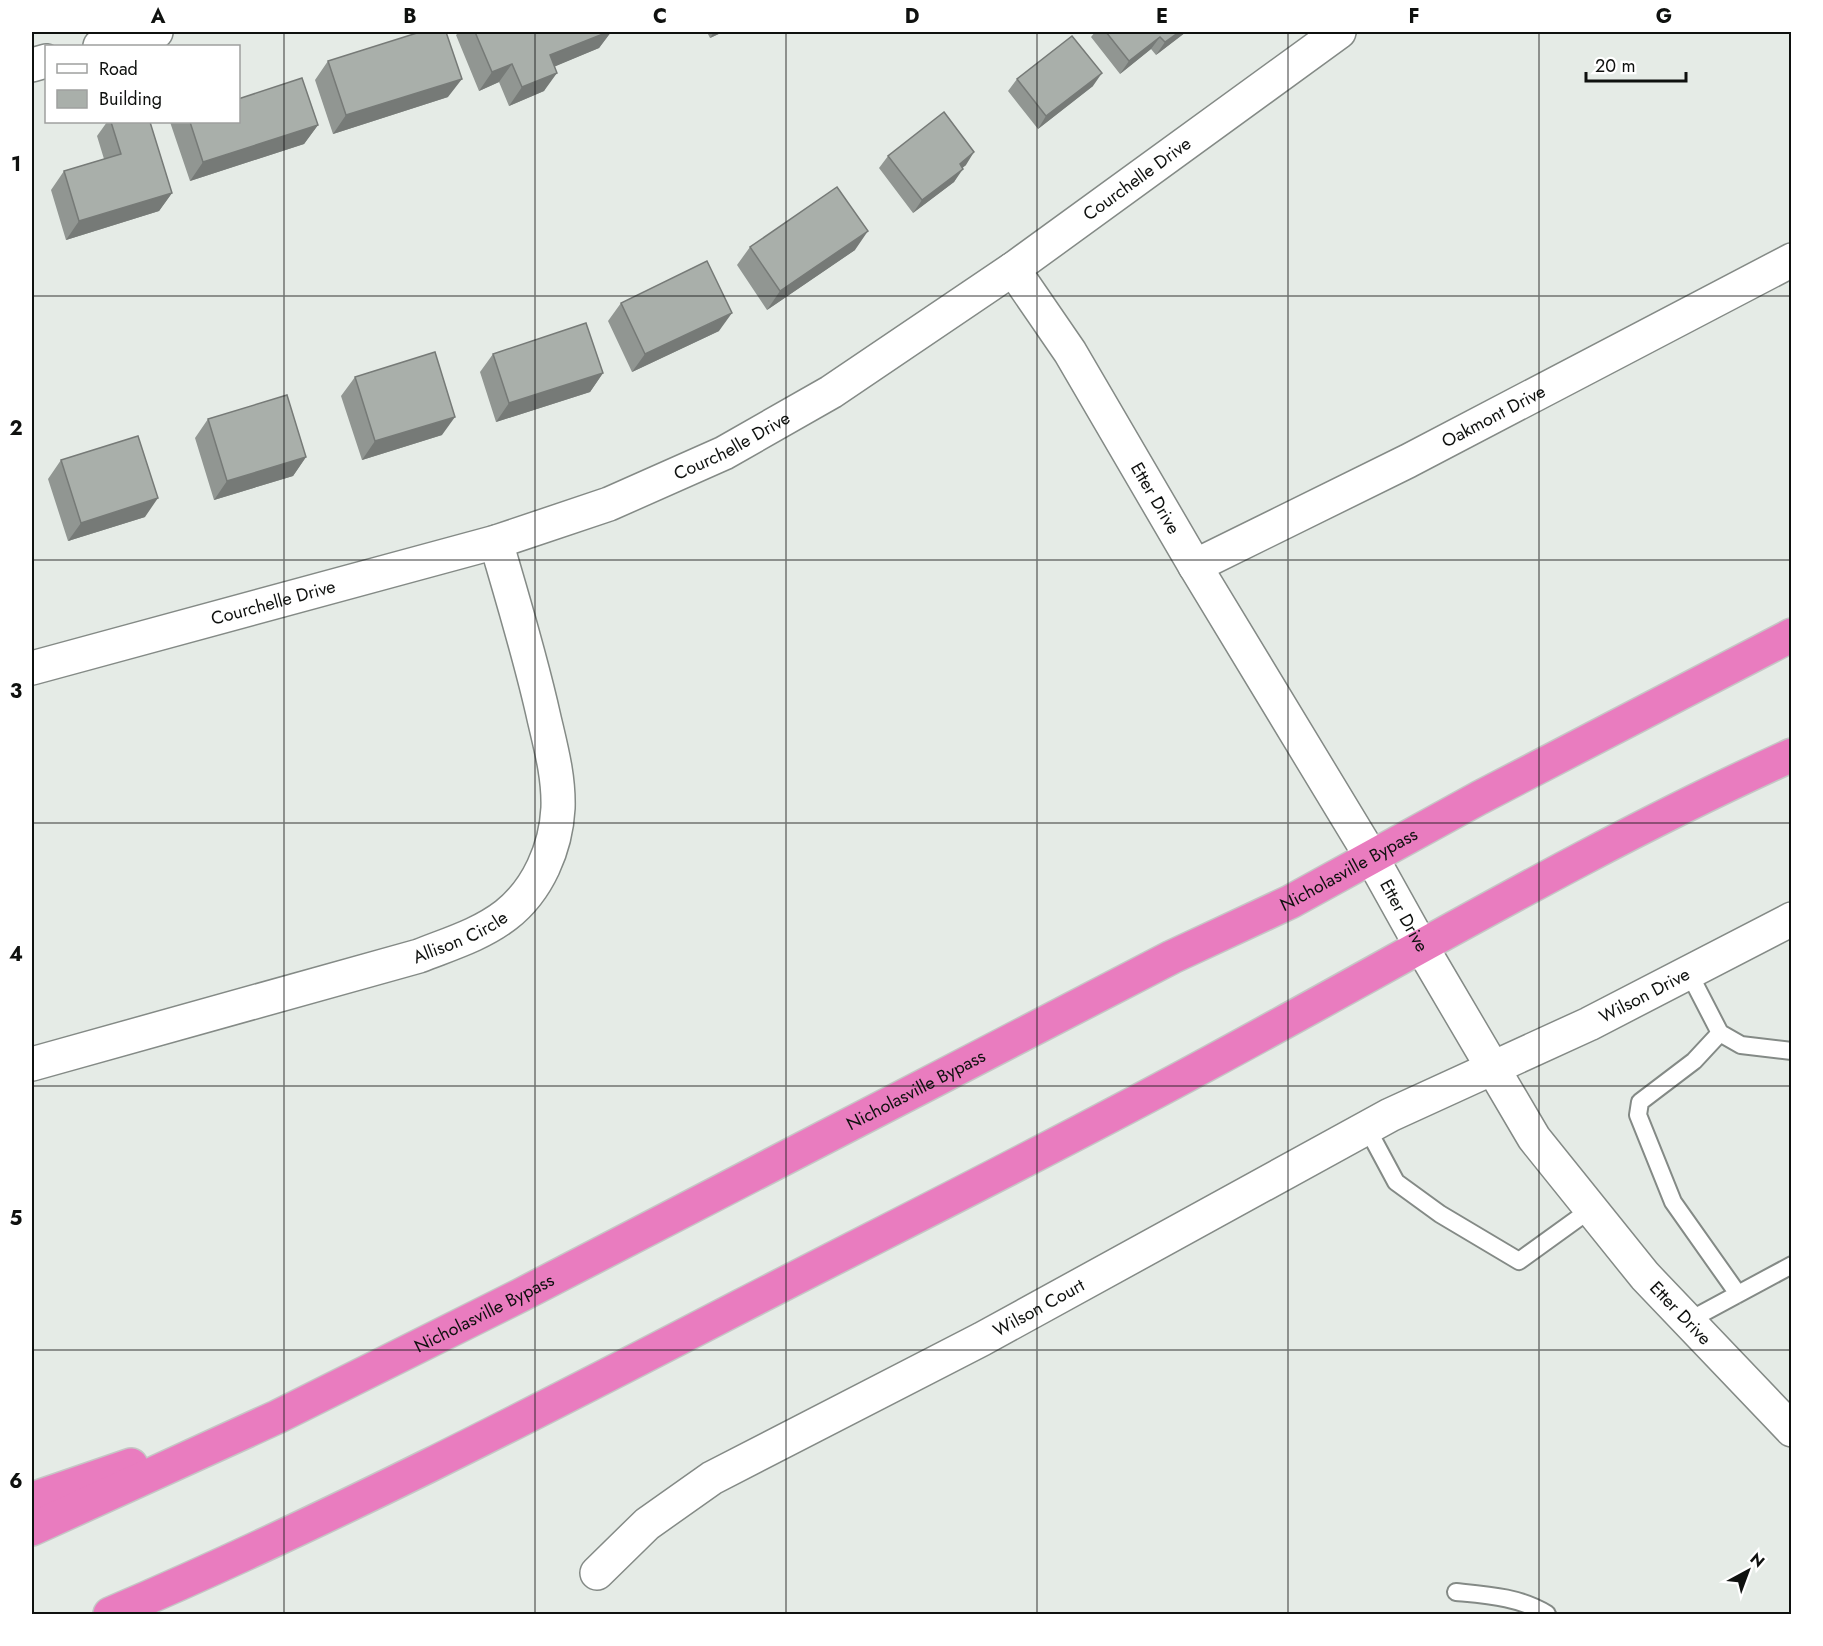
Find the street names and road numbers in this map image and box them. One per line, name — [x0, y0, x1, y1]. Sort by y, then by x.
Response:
street label: Courchelle Drive — [1078, 131, 1196, 227]
street label: Oakmont Drive — [1437, 378, 1550, 454]
street label: Courchelle Drive — [670, 405, 795, 487]
street label: Etter Drive — [1124, 457, 1187, 539]
street label: Courchelle Drive — [208, 573, 338, 632]
street label: Nicholasville Bypass — [1276, 821, 1422, 918]
street label: Etter Drive — [1373, 875, 1435, 957]
street label: Allison Circle — [409, 905, 513, 970]
street label: Wilson Drive — [1595, 961, 1694, 1030]
street label: Nicholasville Bypass — [842, 1043, 990, 1137]
street label: Nicholasville Bypass — [410, 1267, 559, 1359]
street label: Wilson Court — [988, 1272, 1090, 1344]
street label: Etter Drive — [1644, 1275, 1717, 1351]

